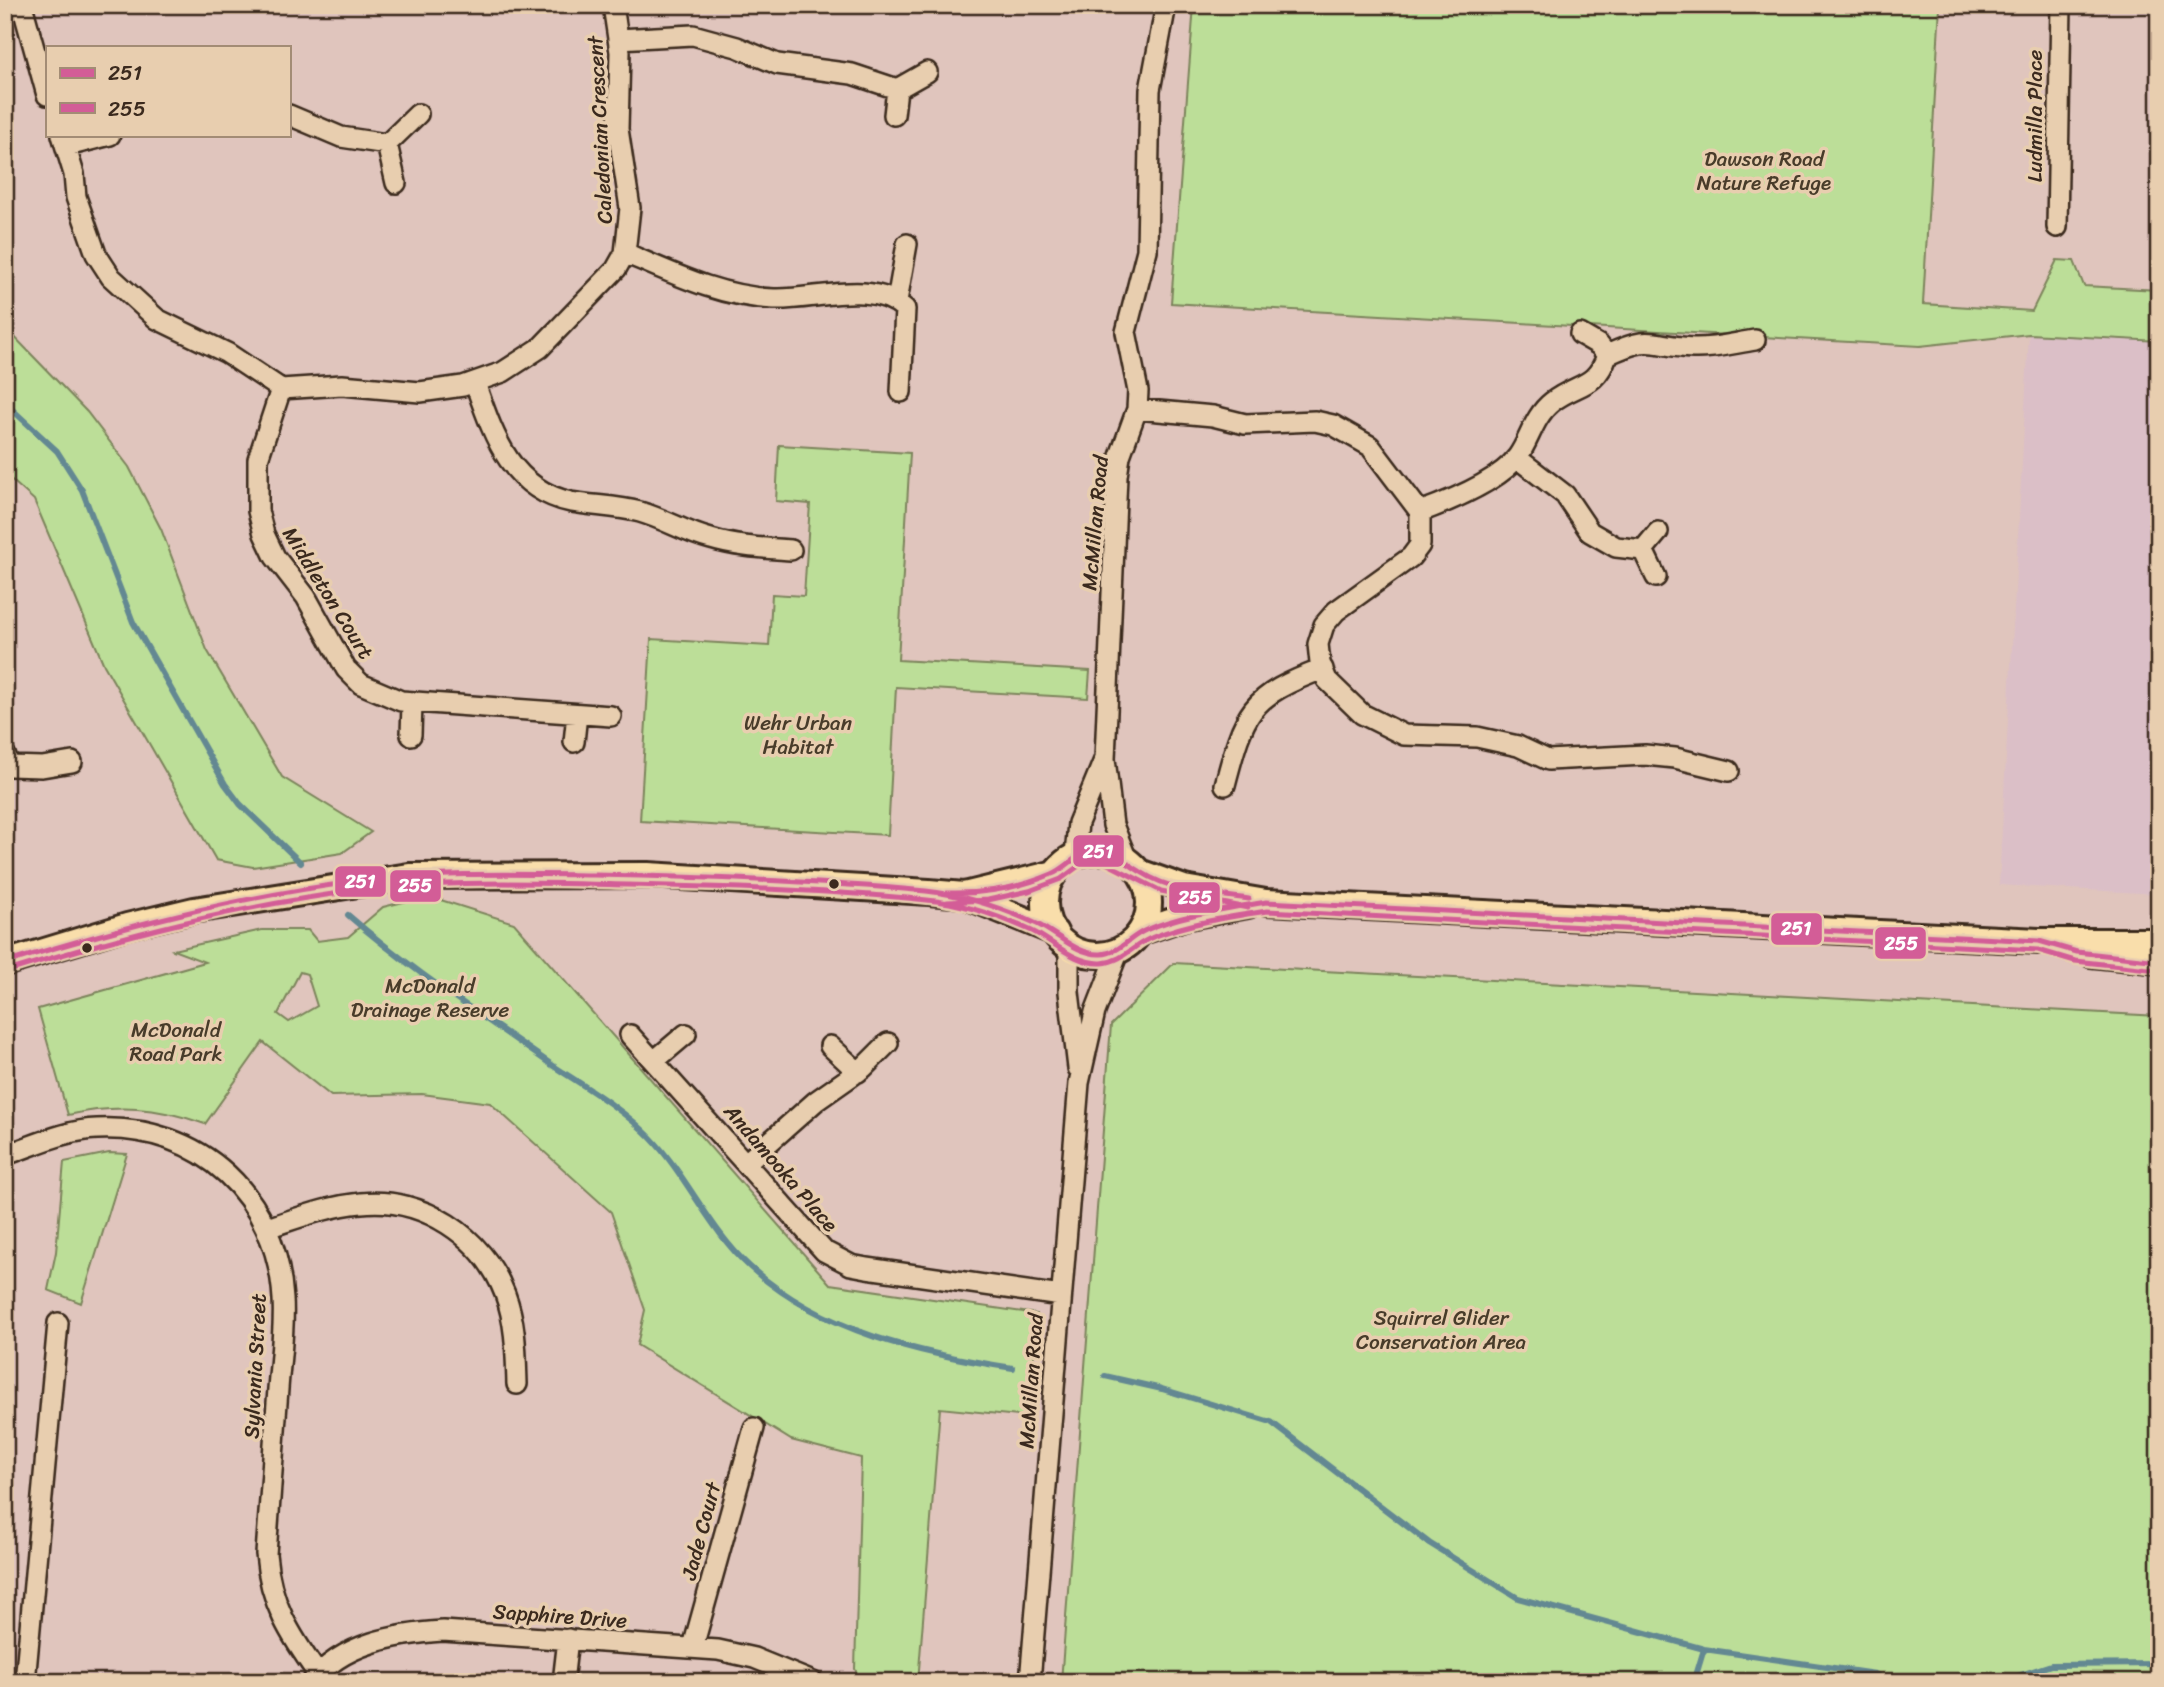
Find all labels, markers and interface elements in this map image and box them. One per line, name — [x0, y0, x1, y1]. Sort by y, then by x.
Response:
street label: Caledonian Crescent — [576, 34, 624, 225]
legend — [46, 46, 290, 136]
street label: Ludmilla Place — [2016, 50, 2054, 182]
text: 251 — [108, 54, 142, 92]
text: 255 — [108, 90, 146, 128]
park label: Dawson Road Nature Refuge — [1697, 140, 1831, 202]
street label: McMillan Road — [1070, 452, 1120, 592]
street label: Middleton Court — [272, 519, 384, 667]
park label: Wehr Urban Habitat — [744, 704, 852, 766]
line badge: 251 — [1072, 834, 1125, 868]
text: 251 — [1082, 835, 1113, 868]
line badge: 251 — [334, 865, 387, 898]
text: 251 — [344, 865, 375, 898]
line badge: 255 — [389, 869, 442, 903]
text: 255 — [397, 869, 432, 902]
unlabelled marker — [827, 877, 841, 891]
line badge: 255 — [1168, 881, 1221, 914]
text: 255 — [1177, 881, 1212, 914]
line badge: 251 — [1770, 912, 1823, 946]
text: 251 — [1780, 912, 1811, 945]
line badge: 255 — [1874, 926, 1927, 960]
text: 255 — [1883, 927, 1918, 960]
unlabelled marker — [80, 941, 94, 955]
park label: McDonald Drainage Reserve — [351, 967, 510, 1029]
park label: McDonald Road Park — [129, 1011, 223, 1073]
street label: Andamooka Place — [713, 1094, 848, 1241]
street label: Sylvania Street — [232, 1292, 278, 1440]
park label: Squirrel Glider Conservation Area — [1356, 1299, 1526, 1361]
street label: McMillan Road — [1007, 1310, 1055, 1450]
street label: Jade Court — [670, 1477, 733, 1585]
street label: Sapphire Drive — [492, 1592, 629, 1640]

